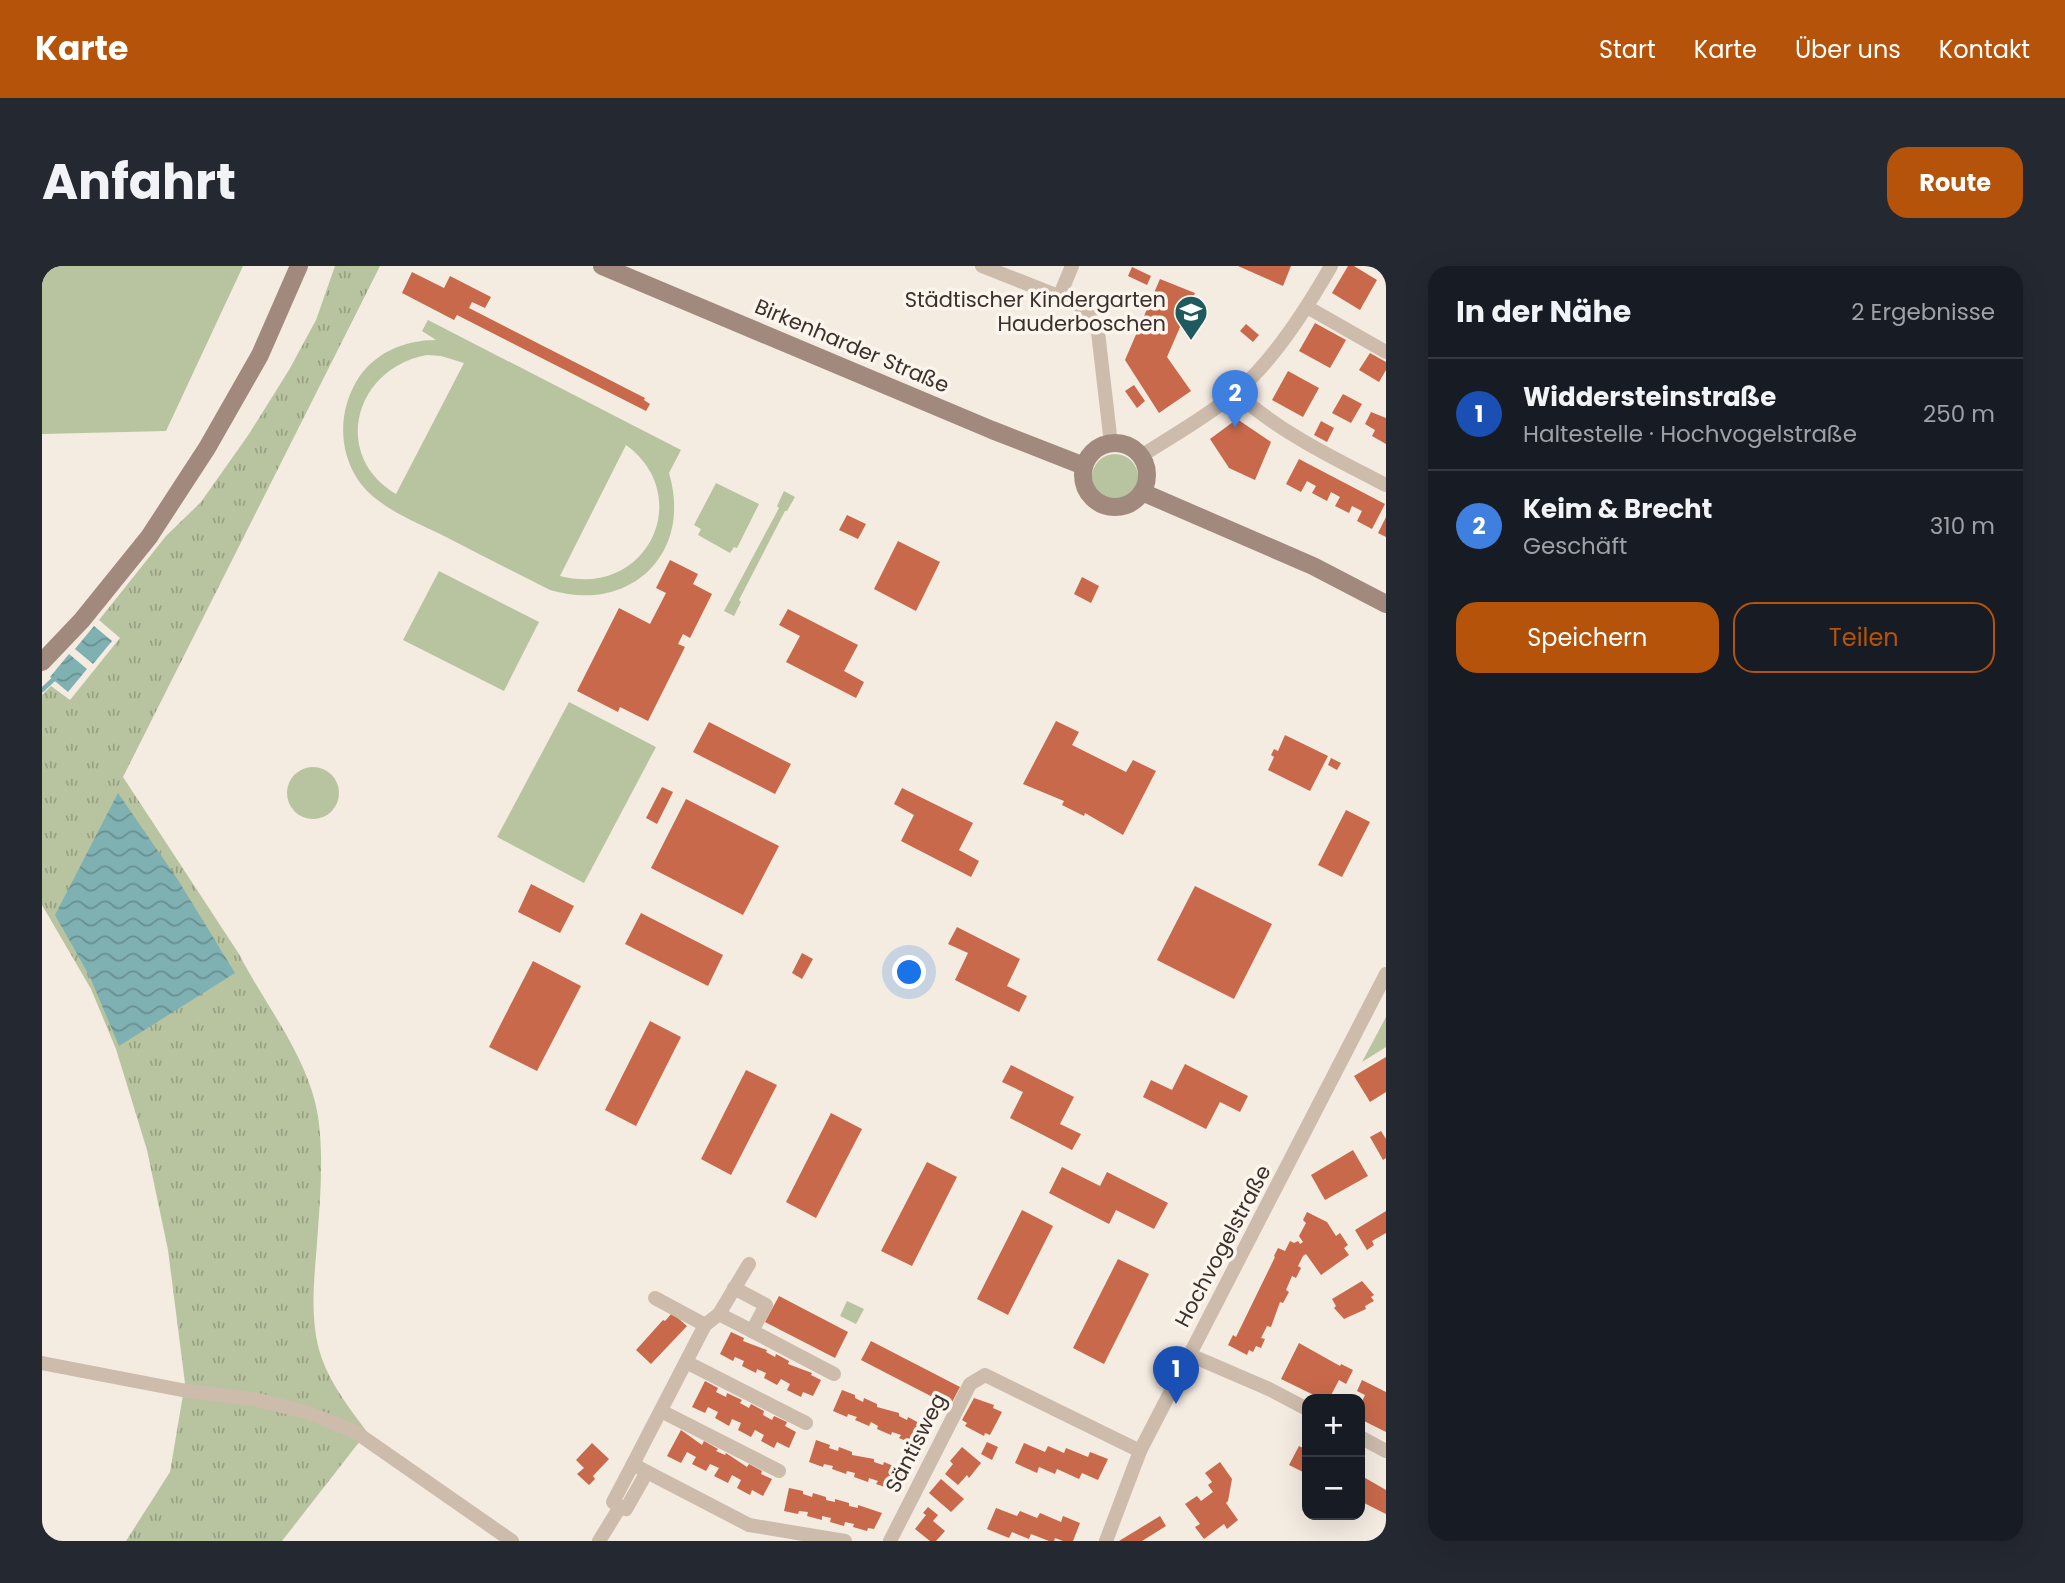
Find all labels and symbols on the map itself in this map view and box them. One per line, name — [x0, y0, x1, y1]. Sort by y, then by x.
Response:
place label: Städtischer Kindergarten Hauderboschen — [905, 285, 1166, 338]
street label: Birkenharder Straße — [751, 291, 954, 400]
school or university icon: Städtischer Kindergarten Hauderboschen — [1172, 293, 1210, 342]
pin: 2 — [1212, 370, 1258, 428]
your location — [892, 955, 926, 989]
street label: Hochvogelstraße — [1168, 1160, 1278, 1332]
pin: 1 — [1153, 1346, 1199, 1404]
street label: Säntisweg — [878, 1388, 953, 1498]

